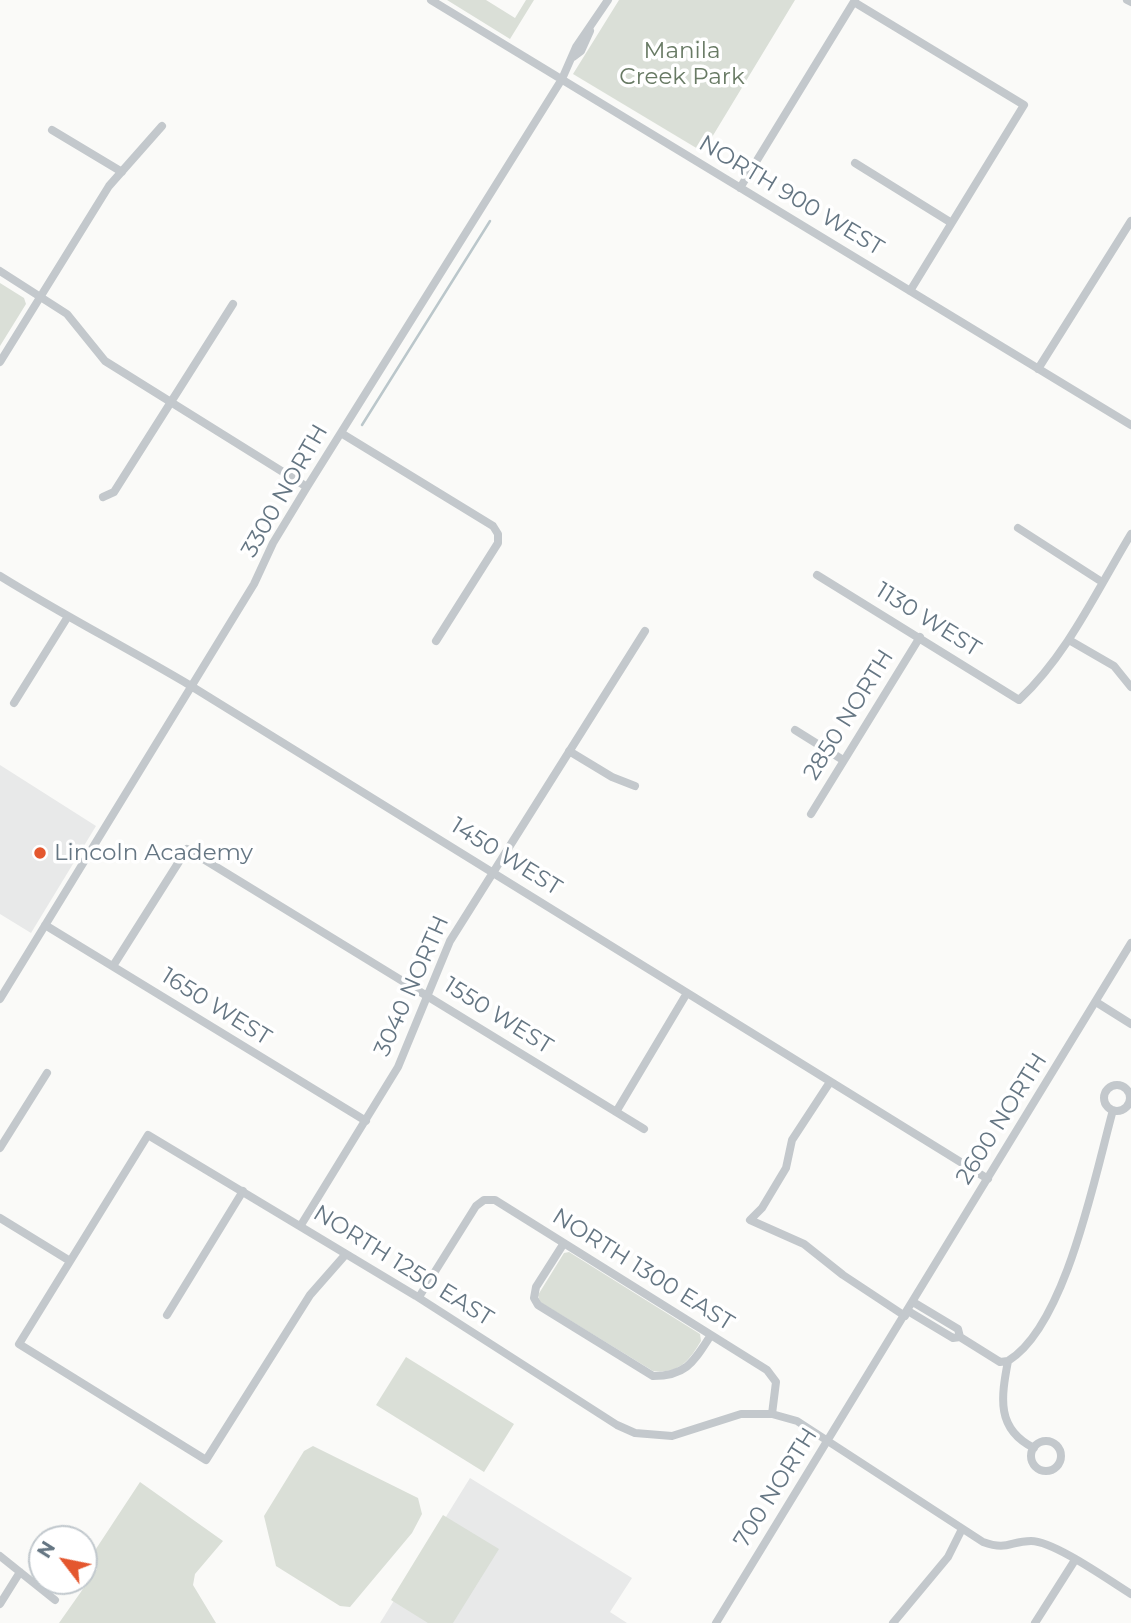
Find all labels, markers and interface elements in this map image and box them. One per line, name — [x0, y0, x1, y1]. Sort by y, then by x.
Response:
park label: Manila Creek Park — [619, 37, 745, 91]
street label: NORTH 900 WEST — [694, 130, 888, 262]
street label: 3300 NORTH — [236, 420, 334, 562]
street label: 1130 WEST — [870, 577, 986, 663]
street label: 2850 NORTH — [798, 645, 900, 785]
street label: 1450 WEST — [445, 812, 567, 902]
place label: Lincoln Academy — [54, 839, 253, 867]
marker: Lincoln Academy — [32, 845, 48, 861]
street label: 3040 NORTH — [369, 911, 455, 1061]
street label: 1650 WEST — [156, 962, 276, 1052]
street label: 1550 WEST — [438, 972, 558, 1060]
street label: 2600 NORTH — [951, 1048, 1053, 1190]
street label: NORTH 1250 EAST — [308, 1199, 498, 1333]
street label: NORTH 1300 EAST — [547, 1203, 739, 1337]
street label: 700 NORTH — [728, 1423, 824, 1553]
north arrow — [28, 1525, 98, 1595]
text: N — [33, 1537, 60, 1562]

